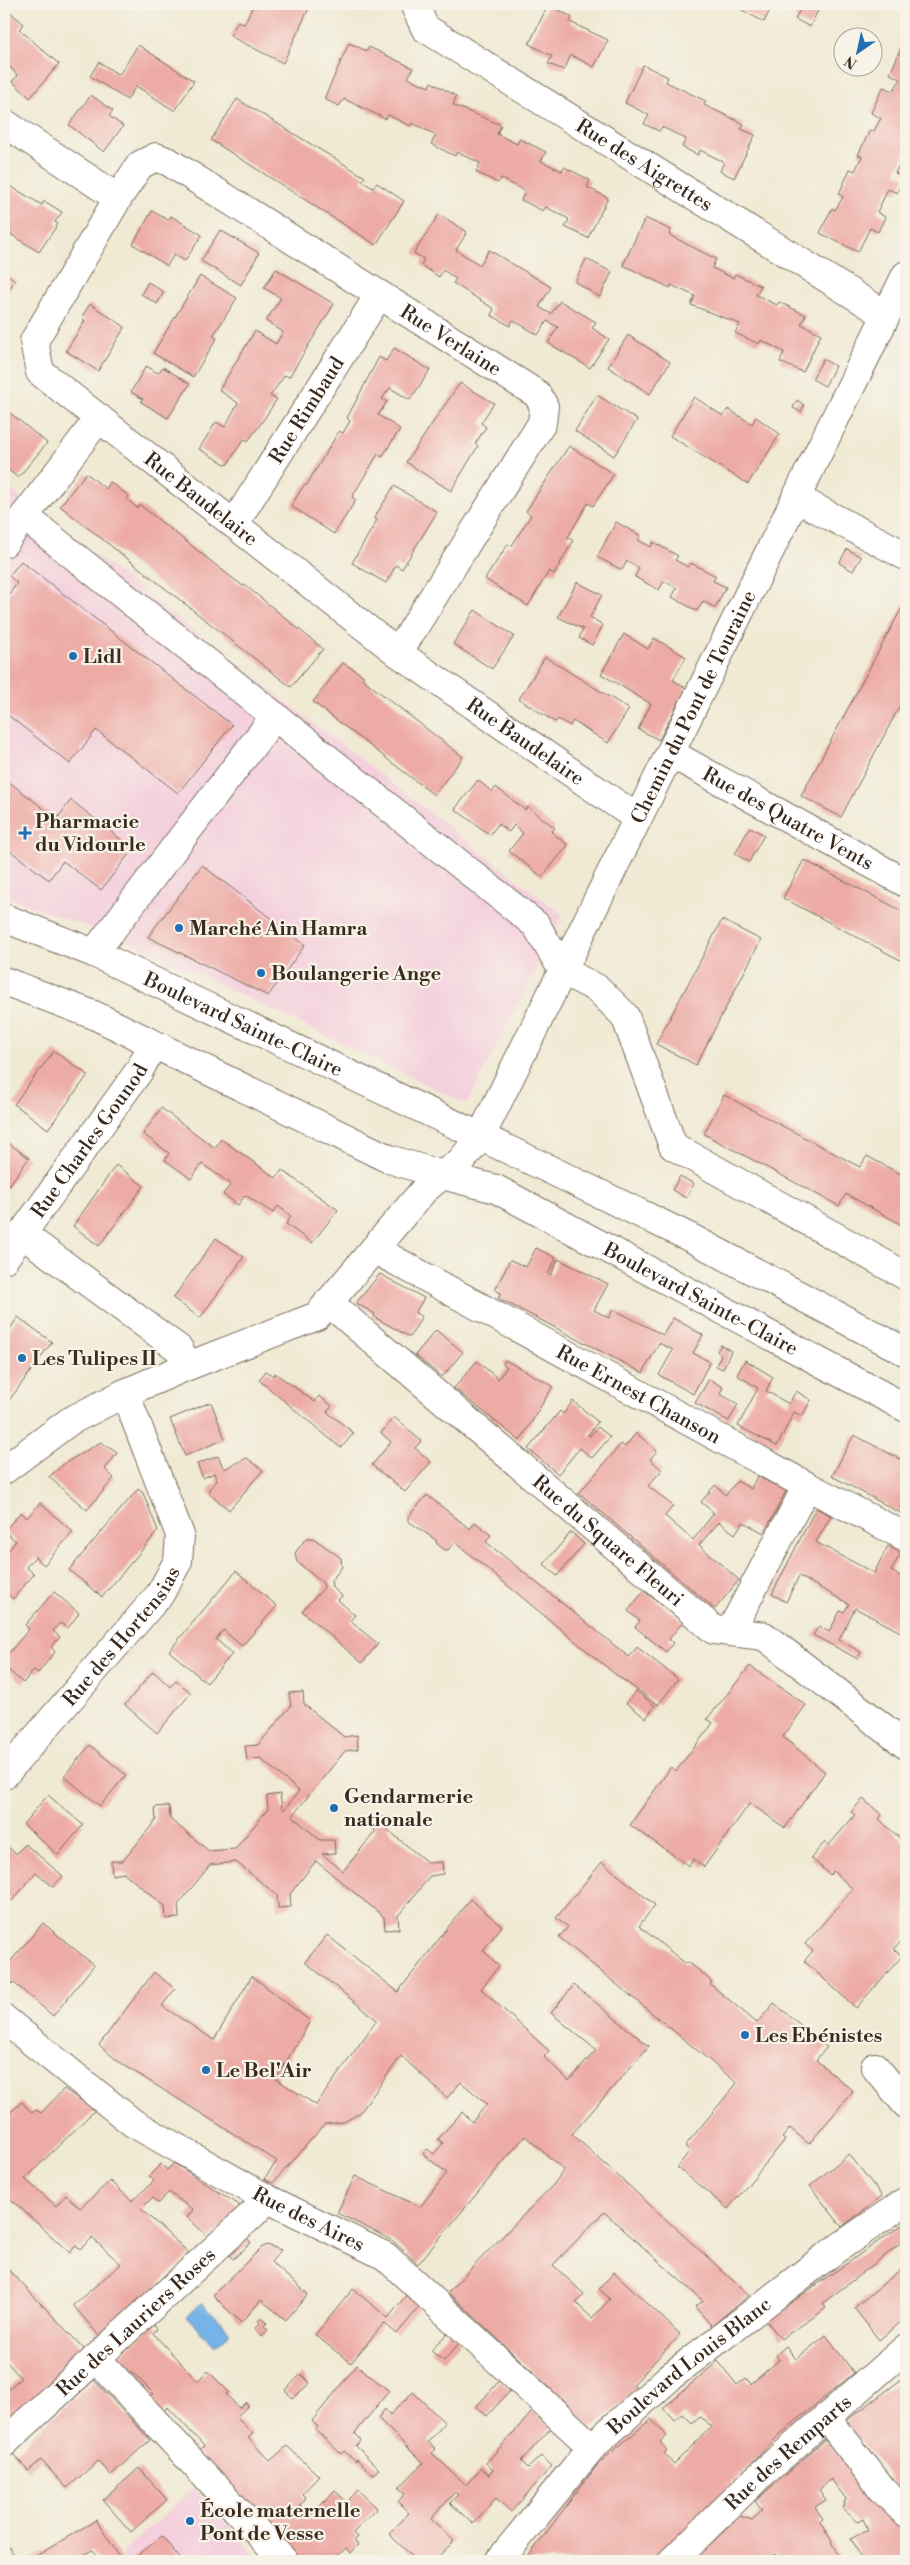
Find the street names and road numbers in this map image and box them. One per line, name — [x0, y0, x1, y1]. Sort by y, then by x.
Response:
street label: Rue des Aigrettes — [571, 114, 717, 218]
street label: Rue Verlaine — [395, 300, 506, 382]
street label: Rue Rimbaud — [264, 352, 351, 469]
street label: Rue Baudelaire — [139, 447, 262, 552]
street label: Chemin du Pont de Touraine — [626, 586, 762, 828]
street label: Rue Baudelaire — [461, 693, 589, 792]
street label: Rue des Quatre Vents — [698, 762, 877, 877]
street label: Boulevard Sainte-Claire — [138, 967, 346, 1083]
street label: Rue Charles Gounod — [26, 1059, 155, 1223]
street label: Boulevard Sainte-Claire — [598, 1237, 802, 1362]
street label: Rue Ernest Chanson — [551, 1340, 725, 1451]
street label: Rue du Square Fleuri — [527, 1470, 689, 1613]
street label: Rue des Hortensias — [58, 1563, 187, 1712]
street label: Rue des Aires — [248, 2182, 368, 2258]
street label: Rue des Lauriers Roses — [52, 2243, 222, 2403]
street label: Boulevard Louis Blanc — [602, 2292, 777, 2442]
street label: Rue des Remparts — [720, 2390, 857, 2516]

